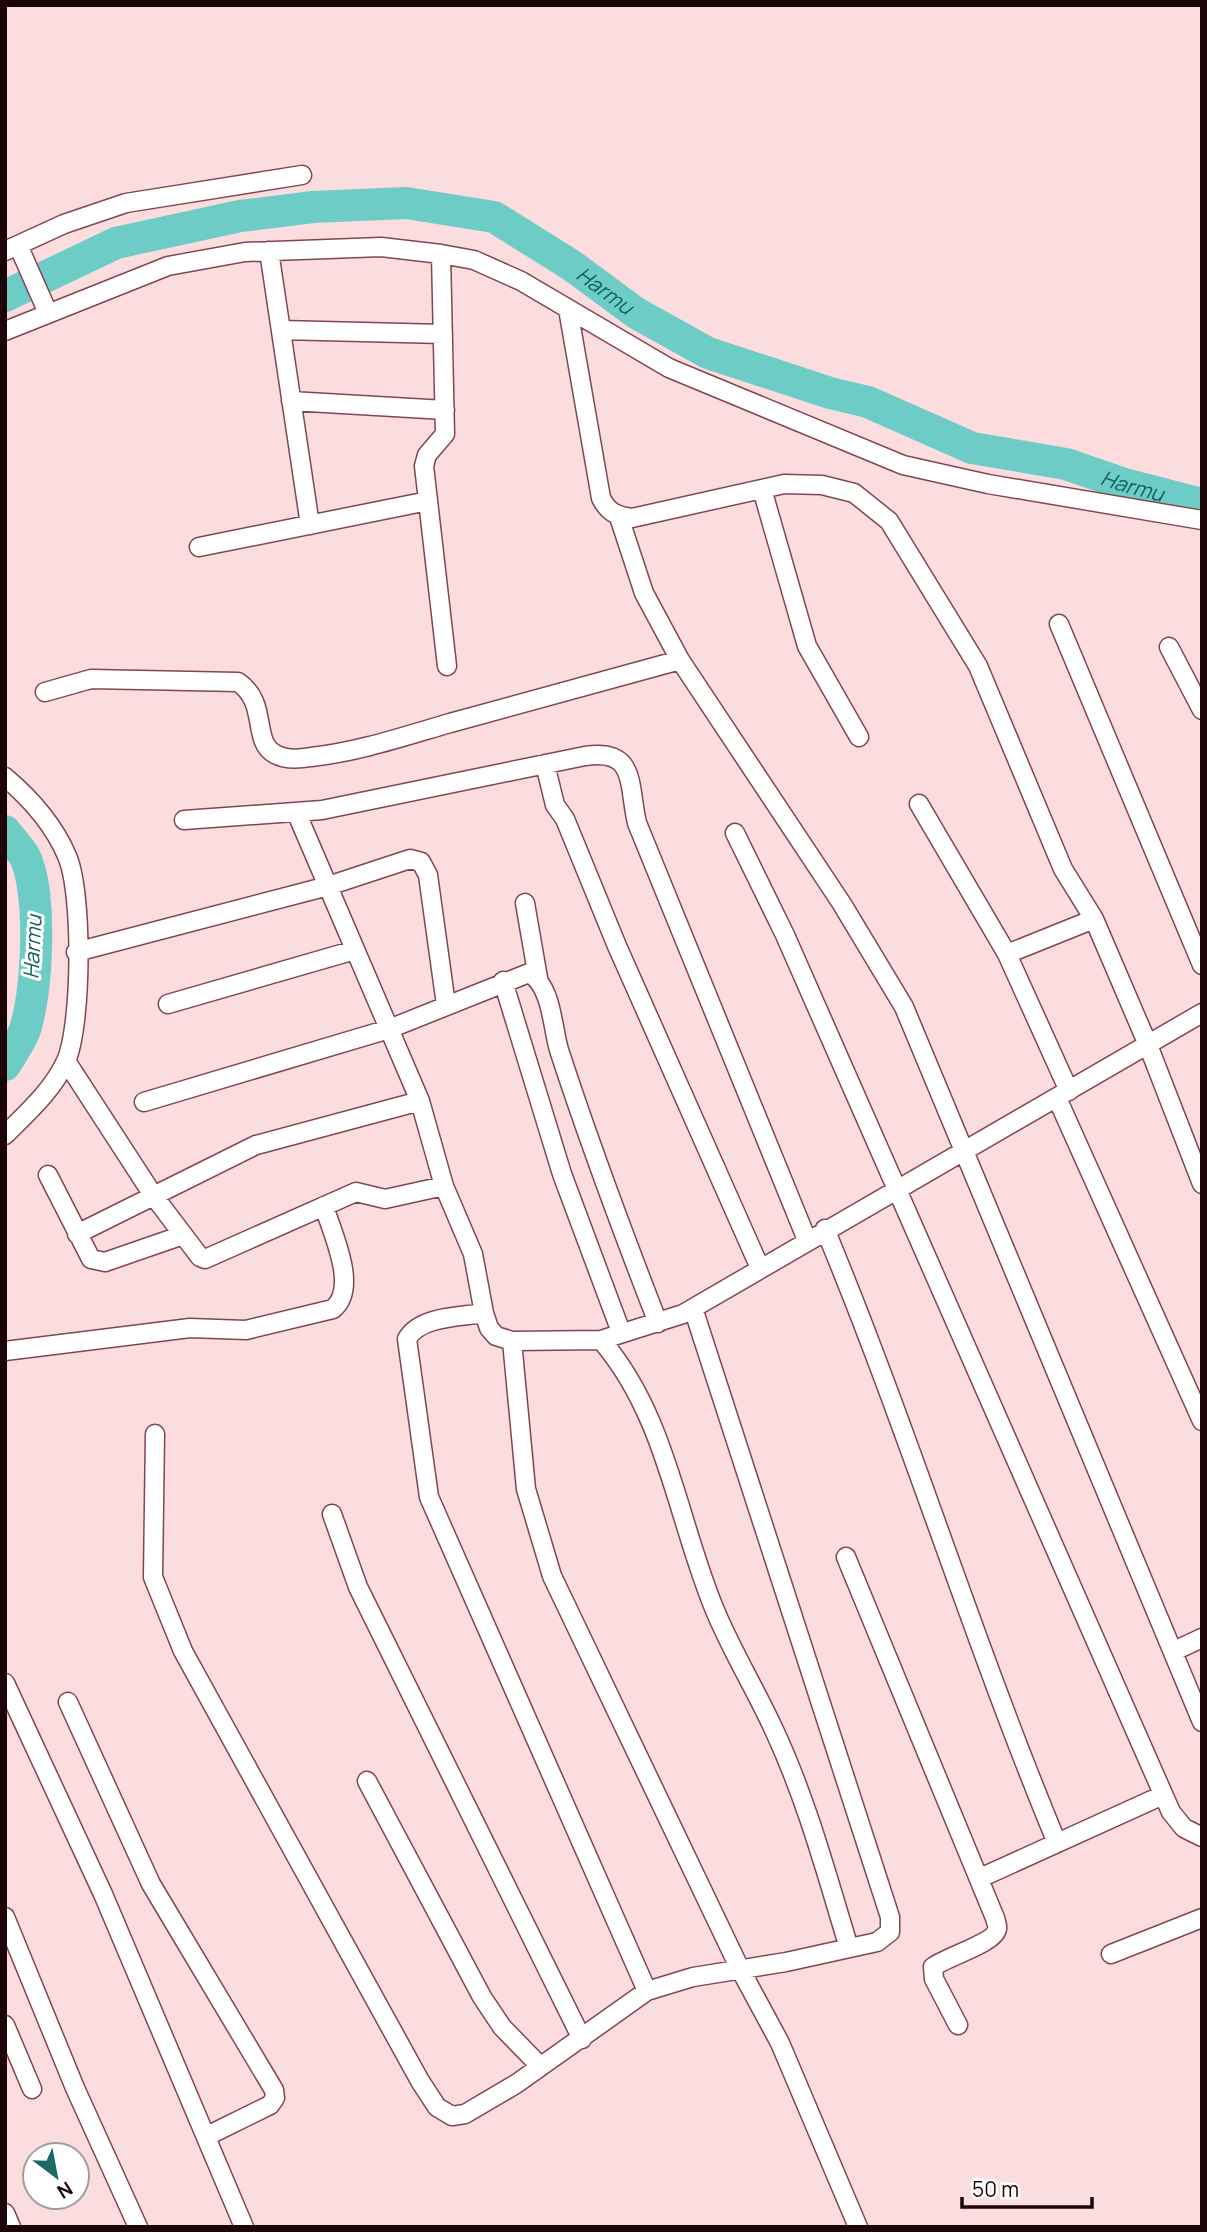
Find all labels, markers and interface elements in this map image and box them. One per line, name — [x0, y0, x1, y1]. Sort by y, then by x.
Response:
water label: Harmu — [571, 260, 641, 321]
water label: Harmu — [1097, 463, 1168, 508]
water label: Harmu — [16, 913, 48, 980]
north arrow — [21, 2141, 91, 2211]
scale bar — [962, 2166, 1092, 2210]
text: 50 m — [972, 2175, 1019, 2203]
text: N — [52, 2176, 78, 2205]

